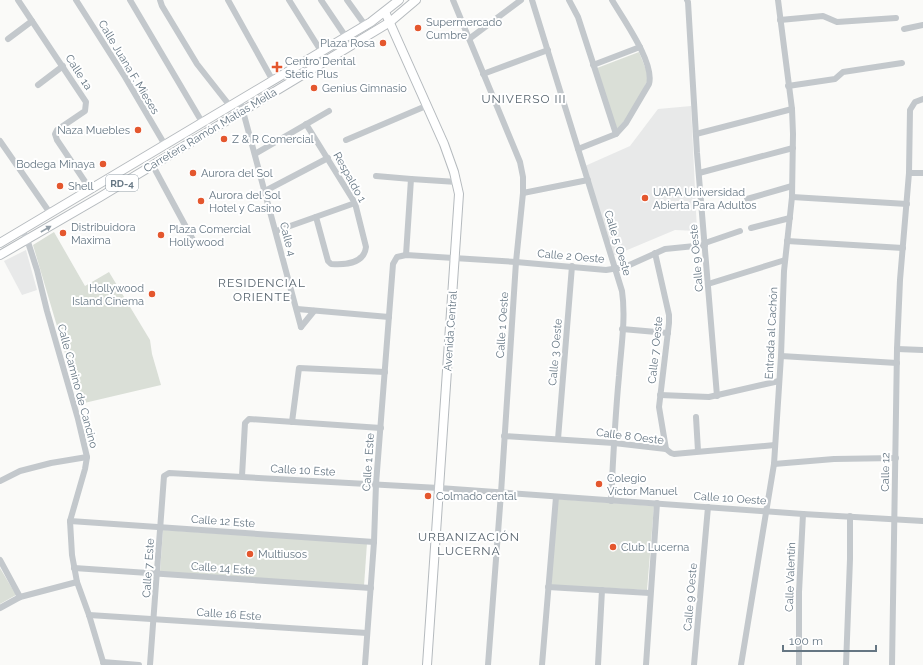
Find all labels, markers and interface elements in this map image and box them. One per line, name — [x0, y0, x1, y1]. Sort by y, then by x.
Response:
place label: Supermercado Cumbre — [426, 16, 502, 42]
street label: Calle Juana F. Mieses — [95, 18, 162, 117]
marker: Supermercado Cumbre — [413, 23, 423, 33]
place label: Plaza Rosa — [320, 37, 375, 50]
marker: Plaza Rosa — [378, 38, 388, 48]
street label: Calle 1a — [62, 52, 95, 92]
place label: Centro Dental Stetic Plus — [285, 55, 355, 81]
marker: Centro Dental Stetic Plus — [272, 62, 282, 72]
place label: Genius Gimnasio — [322, 82, 407, 95]
marker: Genius Gimnasio — [309, 83, 319, 93]
street label: Carretera Ramón Matías Mella — [141, 85, 279, 175]
district label: UNIVERSO III — [482, 92, 566, 106]
place label: Naza Muebles — [57, 124, 130, 137]
marker: Naza Muebles — [133, 125, 143, 135]
place label: Z & R Comercial — [232, 133, 314, 146]
marker: Z & R Comercial — [219, 134, 229, 144]
street label: Respaldo 1 — [330, 150, 369, 205]
place label: Bodega Minaya — [16, 158, 95, 171]
marker: Bodega Minaya — [98, 159, 108, 169]
place label: Aurora del Sol — [201, 167, 273, 180]
marker: Aurora del Sol — [188, 168, 198, 178]
road number: RD-4 — [106, 175, 138, 191]
place label: Shell — [68, 180, 94, 193]
marker: Shell — [55, 181, 65, 191]
place label: UAPA Universidad Abierta Para Adultos — [653, 186, 757, 212]
place label: Aurora del Sol Hotel y Casino — [209, 189, 282, 215]
marker: UAPA Universidad Abierta Para Adultos — [640, 193, 650, 203]
marker: Aurora del Sol Hotel y Casino — [196, 196, 206, 206]
street label: Calle 5 Oeste — [601, 209, 634, 278]
place label: Distribuidora Maxima — [71, 221, 135, 247]
street label: Calle 4 — [277, 221, 298, 258]
place label: Plaza Comercial Hollywood — [169, 223, 251, 249]
street label: Calle 9 Oeste — [687, 223, 706, 292]
one-way arrow — [40, 225, 52, 232]
marker: Distribuidora Maxima — [58, 228, 68, 238]
marker: Plaza Comercial Hollywood — [156, 230, 166, 240]
street label: Calle 2 Oeste — [537, 247, 606, 266]
district label: RESIDENCIAL ORIENTE — [218, 276, 306, 304]
place label: Hollywood Island Cinema — [72, 282, 144, 308]
street label: Entrada al Cachón — [763, 286, 780, 380]
marker: Hollywood Island Cinema — [147, 289, 157, 299]
street label: Avenida Central — [441, 290, 460, 372]
street label: Calle 1 Oeste — [494, 291, 511, 359]
street label: Calle 7 Oeste — [646, 315, 666, 384]
street label: Calle 3 Oeste — [546, 317, 565, 386]
street label: Calle Camino de Cancino — [55, 323, 100, 450]
street label: Calle 8 Oeste — [595, 426, 665, 447]
street label: Calle 1 Este — [360, 432, 377, 492]
street label: Calle 12 — [879, 452, 892, 492]
street label: Calle 10 Este — [270, 462, 336, 479]
place label: Colegio Víctor Manuel — [607, 472, 677, 498]
marker: Colegio Víctor Manuel — [594, 479, 604, 489]
street label: Calle 10 Oeste — [693, 489, 767, 508]
place label: Colmado cental — [436, 490, 517, 503]
marker: Colmado cental — [423, 491, 433, 501]
street label: Calle 12 Este — [191, 513, 256, 530]
district label: URBANIZACIÓN LUCERNA — [418, 530, 520, 558]
street label: Calle 7 Este — [140, 537, 157, 598]
place label: Club Lucerna — [621, 541, 689, 554]
marker: Club Lucerna — [608, 542, 618, 552]
street label: Calle Valentín — [783, 542, 798, 612]
place label: Multiusos — [258, 548, 307, 561]
marker: Multiusos — [245, 549, 255, 559]
street label: Calle 14 Este — [190, 560, 256, 577]
street label: Calle 9 Oeste — [681, 562, 700, 632]
street label: Calle 16 Este — [196, 606, 262, 623]
scale bar — [783, 627, 876, 653]
text: 100 m — [789, 634, 823, 648]

